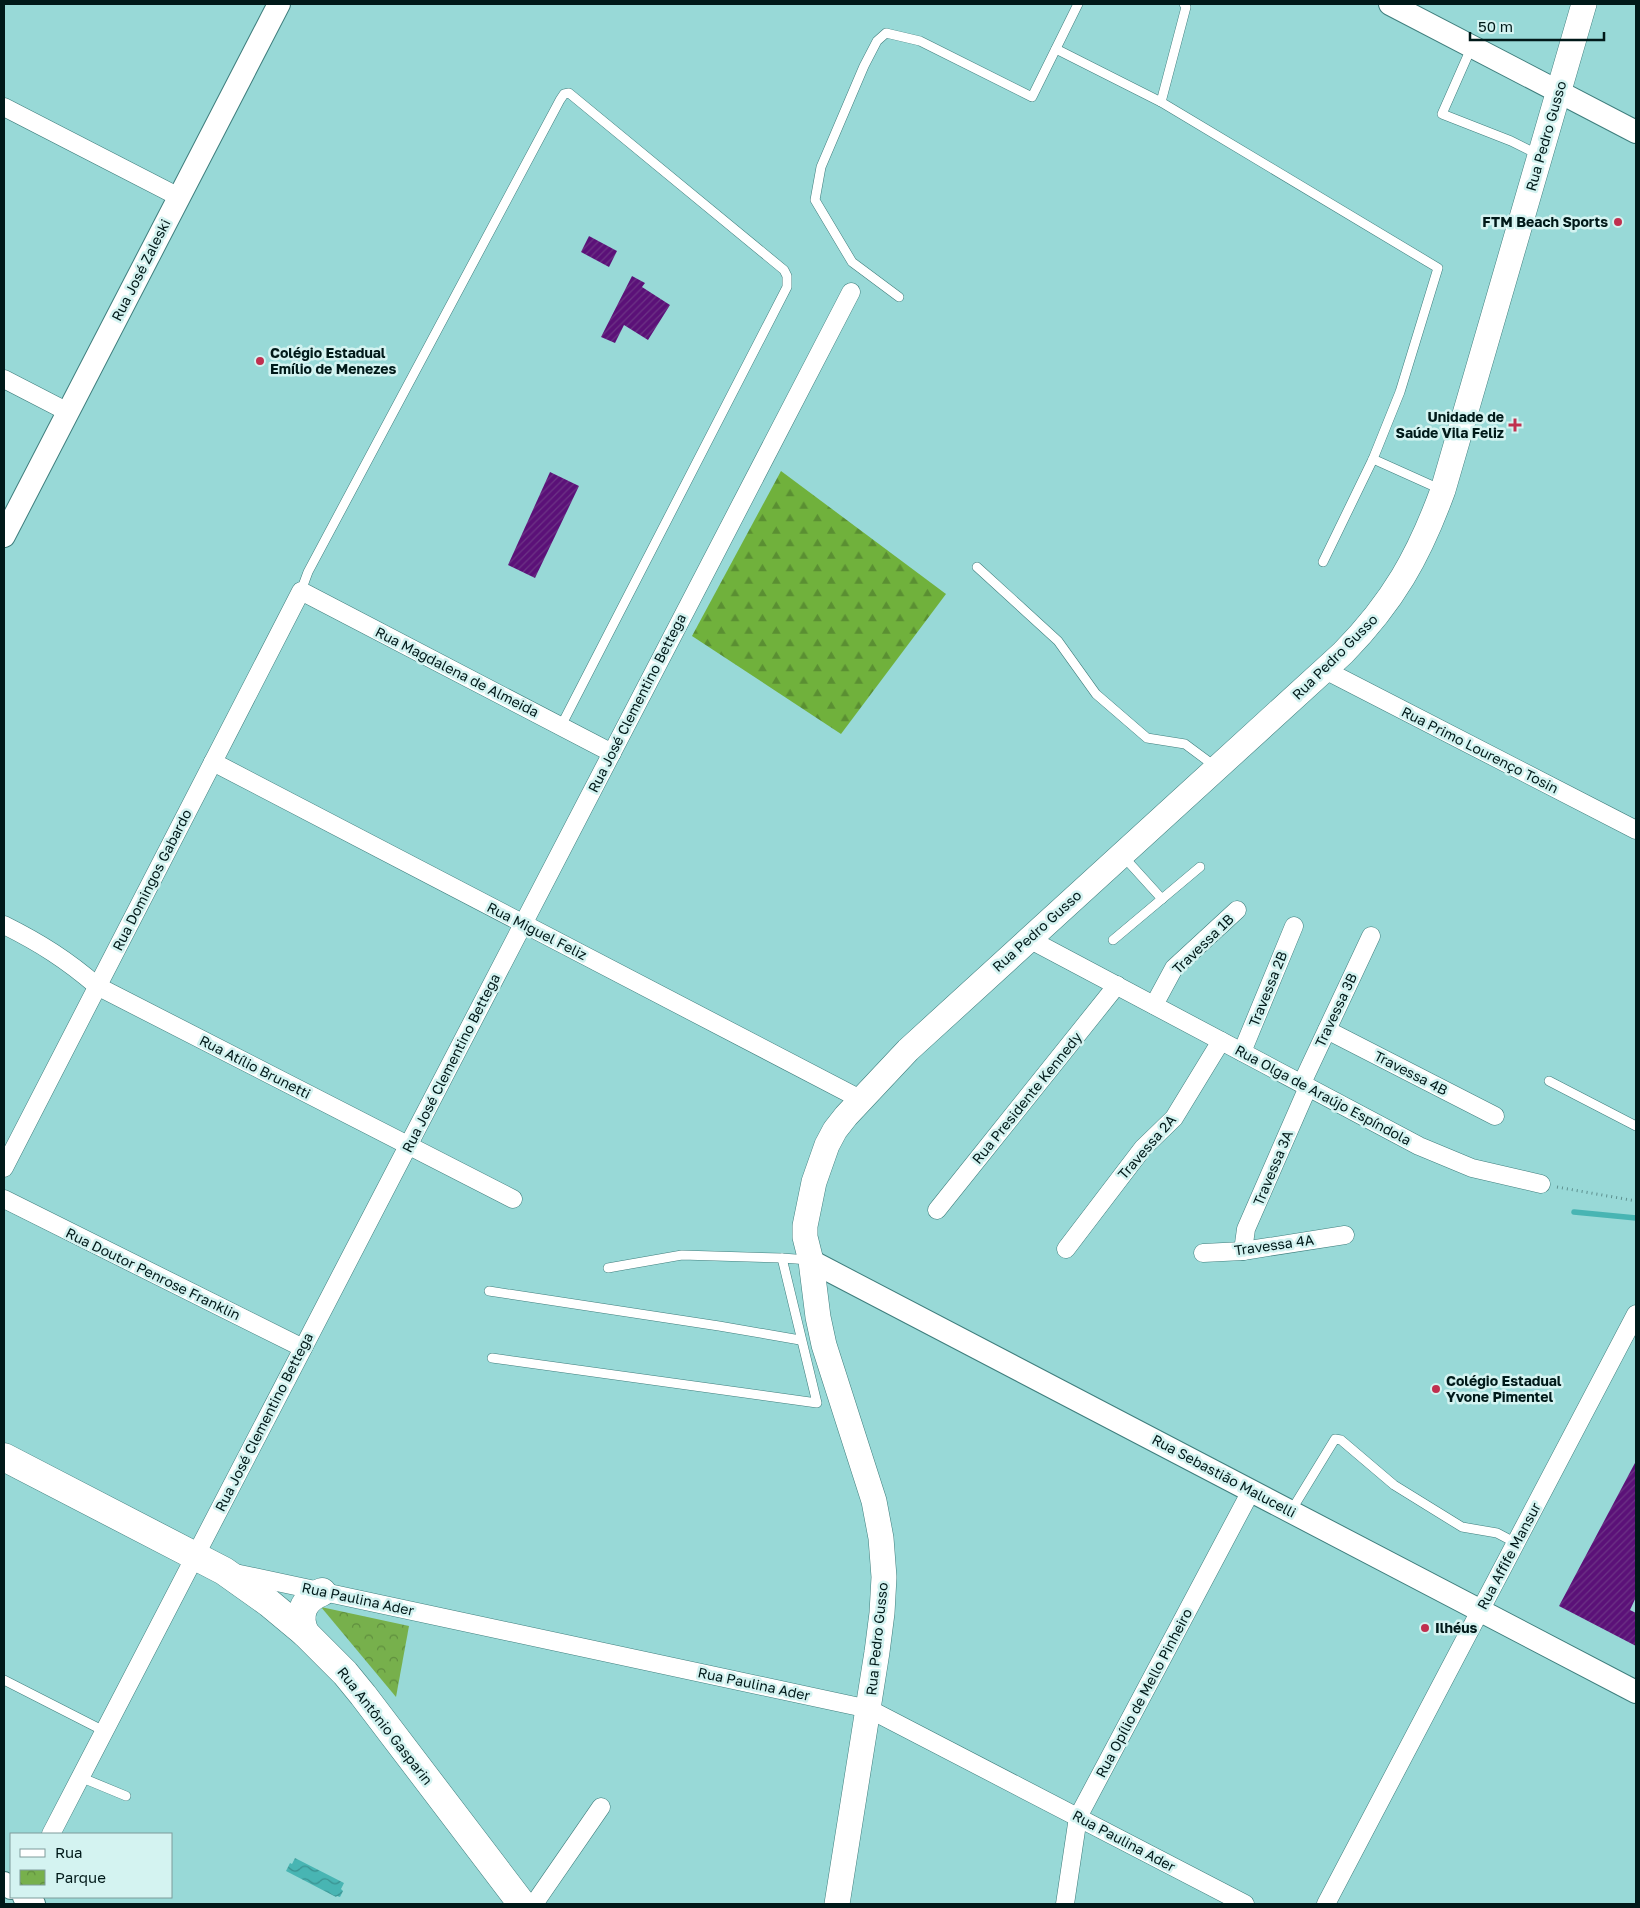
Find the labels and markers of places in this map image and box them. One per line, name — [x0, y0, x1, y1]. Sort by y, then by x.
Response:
place label: FTM Beach Sports — [1482, 213, 1608, 230]
marker: FTM Beach Sports — [1612, 216, 1624, 228]
place label: Colégio Estadual Emílio de Menezes — [270, 344, 397, 377]
marker: Colégio Estadual Emílio de Menezes — [254, 355, 266, 367]
place label: Unidade de Saúde Vila Feliz — [1396, 408, 1504, 441]
marker: Unidade de Saúde Vila Feliz — [1508, 418, 1522, 432]
place label: Colégio Estadual Yvone Pimentel — [1446, 1372, 1562, 1405]
marker: Colégio Estadual Yvone Pimentel — [1430, 1383, 1442, 1395]
place label: Ilhéus — [1435, 1619, 1478, 1636]
marker: Ilhéus — [1419, 1622, 1431, 1634]

